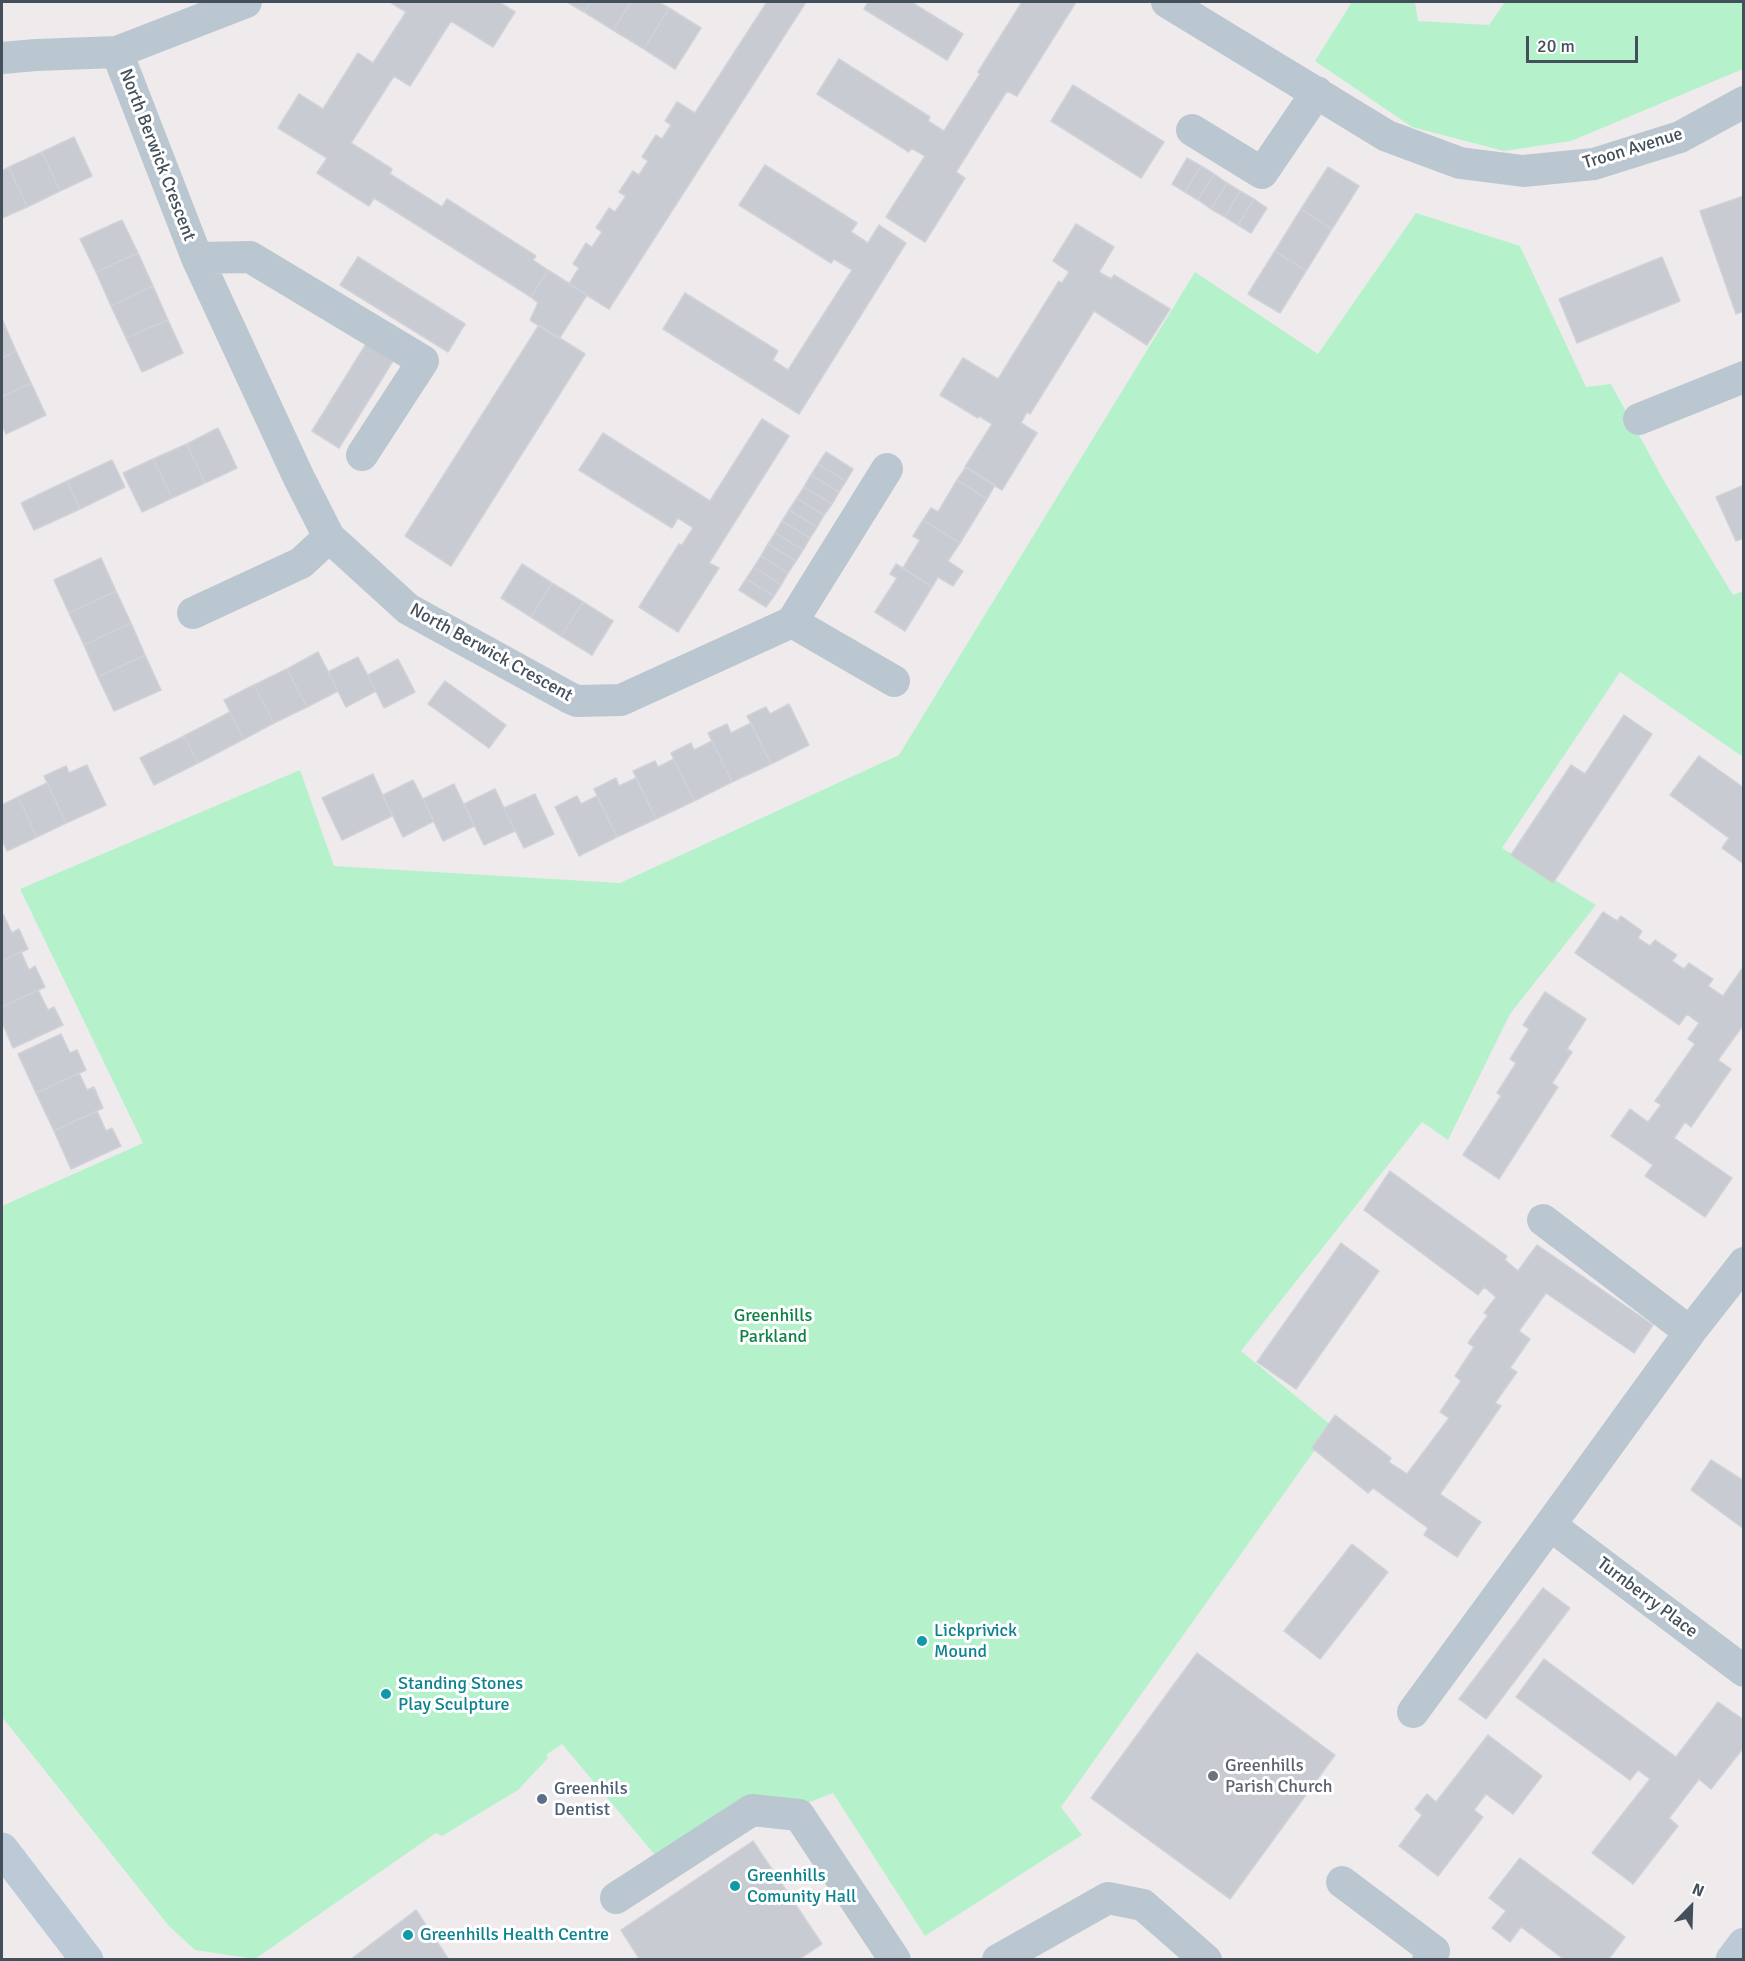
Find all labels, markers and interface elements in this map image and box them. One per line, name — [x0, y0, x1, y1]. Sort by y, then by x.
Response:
scale bar — [1529, 24, 1642, 62]
text: 20 m — [1537, 35, 1575, 57]
street label: North Berwick Crescent — [114, 66, 200, 244]
street label: Troon Avenue — [1581, 124, 1685, 174]
street label: North Berwick Crescent — [406, 599, 576, 707]
park label: Greenhills Parkland — [734, 1305, 812, 1348]
street label: Turnberry Place — [1592, 1553, 1702, 1643]
place label: Lickprivick Mound — [934, 1620, 1017, 1662]
marker: Lickprivick Mound — [915, 1634, 929, 1648]
place label: Standing Stones Play Sculpture — [398, 1673, 523, 1716]
marker: Standing Stones Play Sculpture — [379, 1687, 393, 1701]
place label: Greenhills Parish Church — [1225, 1755, 1332, 1798]
marker: Greenhills Parish Church — [1206, 1769, 1220, 1783]
place label: Greenhils Dentist — [554, 1778, 628, 1820]
marker: Greenhils Dentist — [535, 1792, 549, 1806]
place label: Greenhills Comunity Hall — [747, 1865, 856, 1908]
north arrow — [1661, 1877, 1721, 1937]
marker: Greenhills Comunity Hall — [728, 1879, 742, 1893]
text: N — [1689, 1879, 1707, 1902]
place label: Greenhills Health Centre — [420, 1924, 609, 1946]
marker: Greenhills Health Centre — [401, 1928, 415, 1942]

